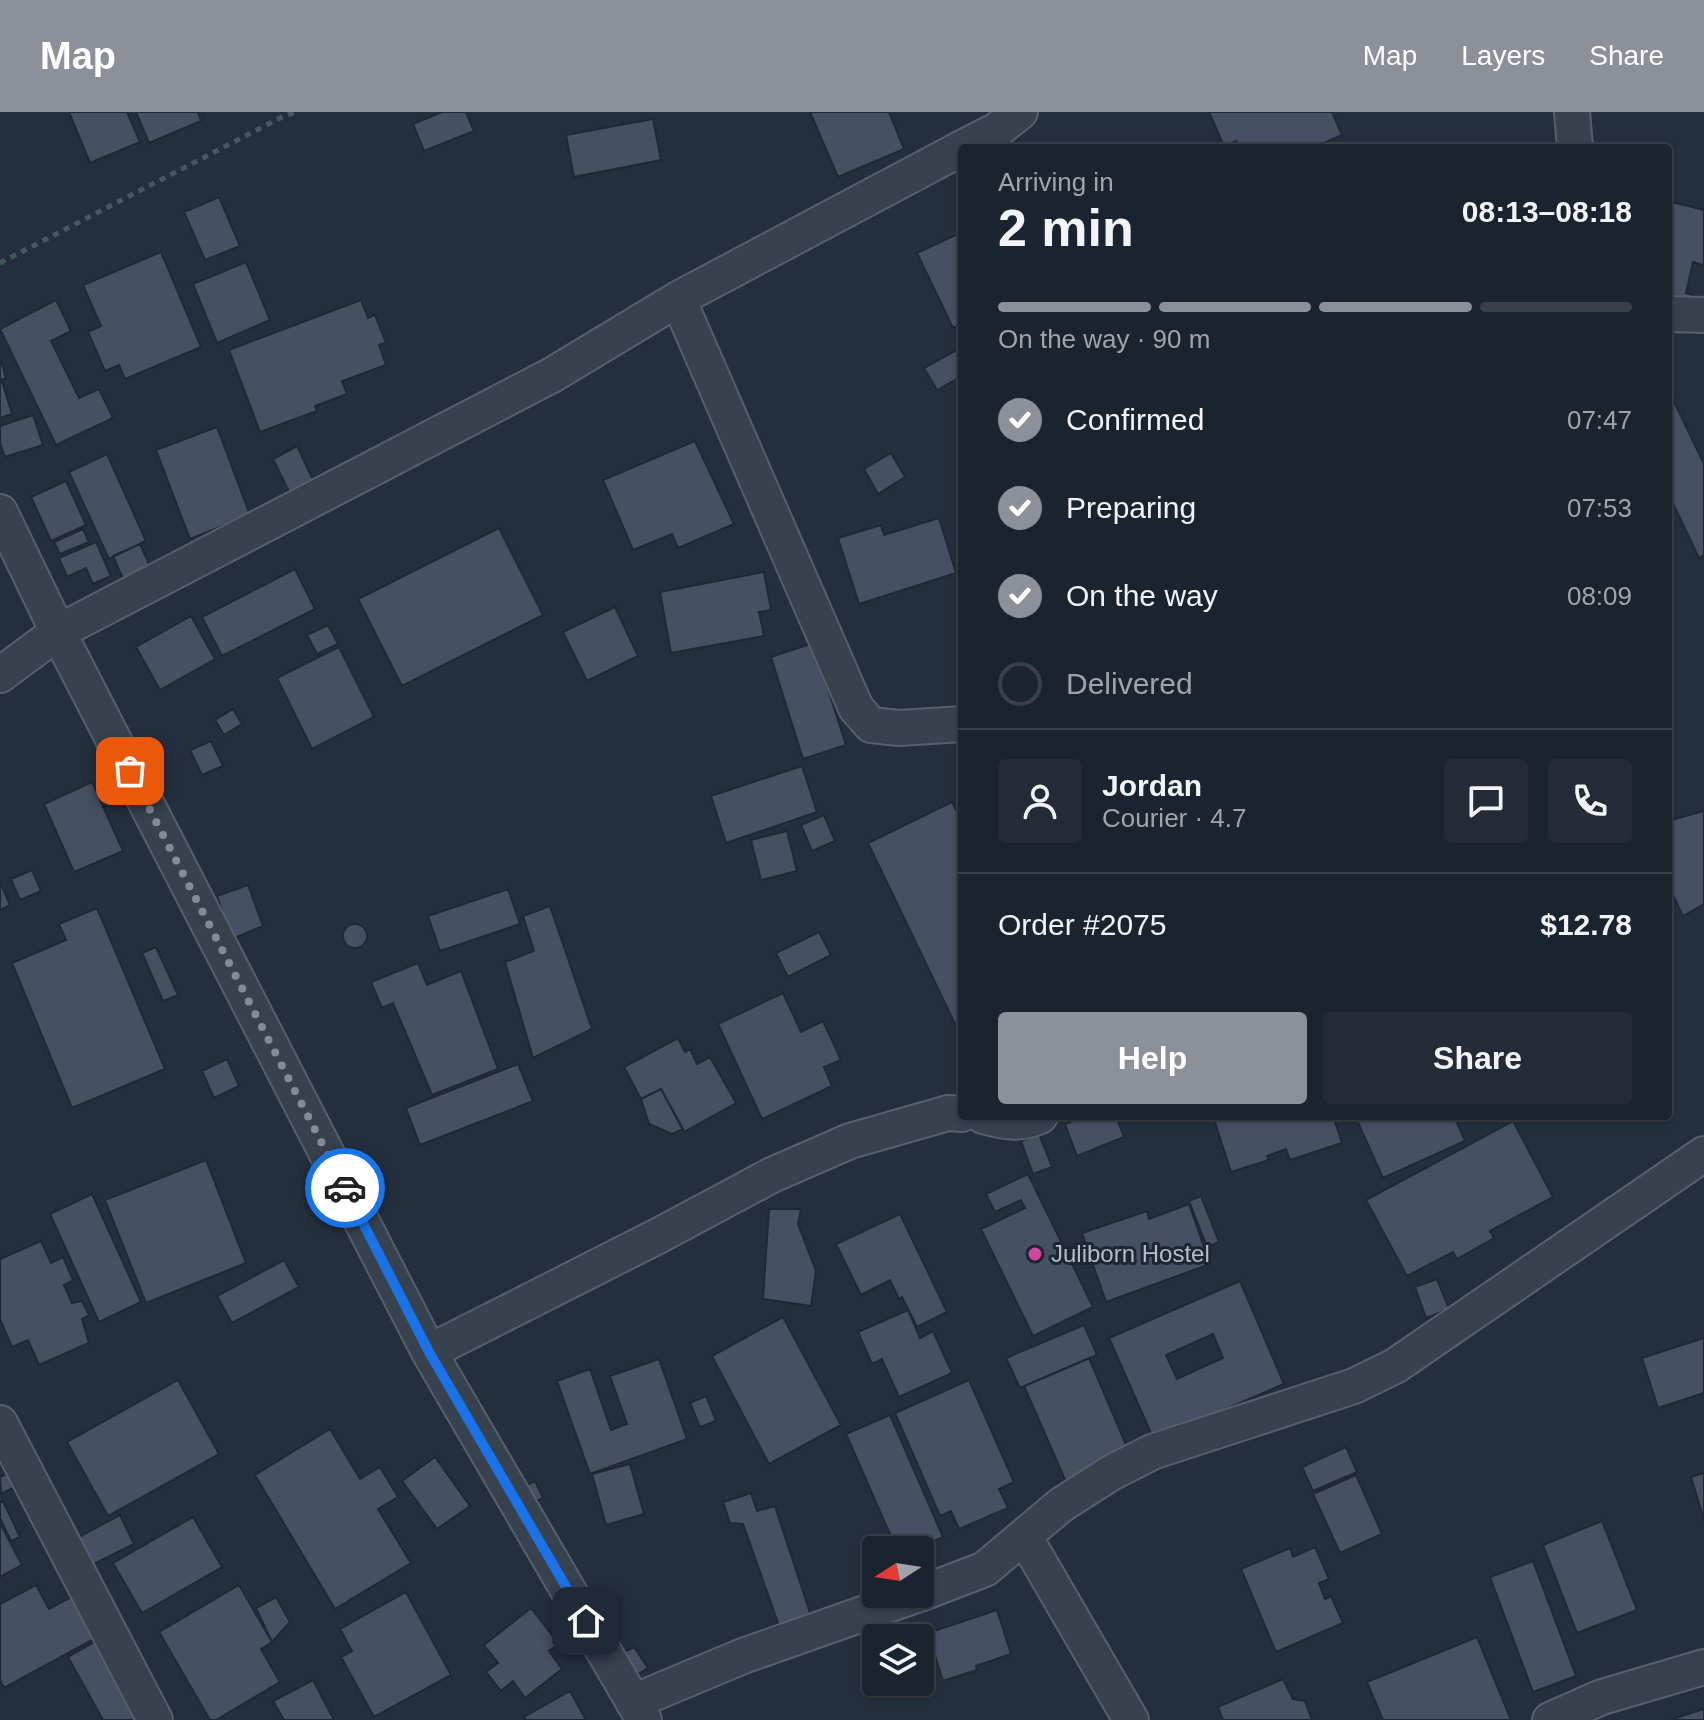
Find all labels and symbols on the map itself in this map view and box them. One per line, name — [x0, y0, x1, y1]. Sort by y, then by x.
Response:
pin — [96, 737, 164, 805]
courier — [305, 1148, 385, 1228]
place label: Juliborn Hostel — [1051, 1240, 1210, 1267]
marker: Juliborn Hostel — [1026, 1245, 1044, 1263]
north arrow — [862, 1536, 934, 1608]
pin — [552, 1587, 620, 1655]

